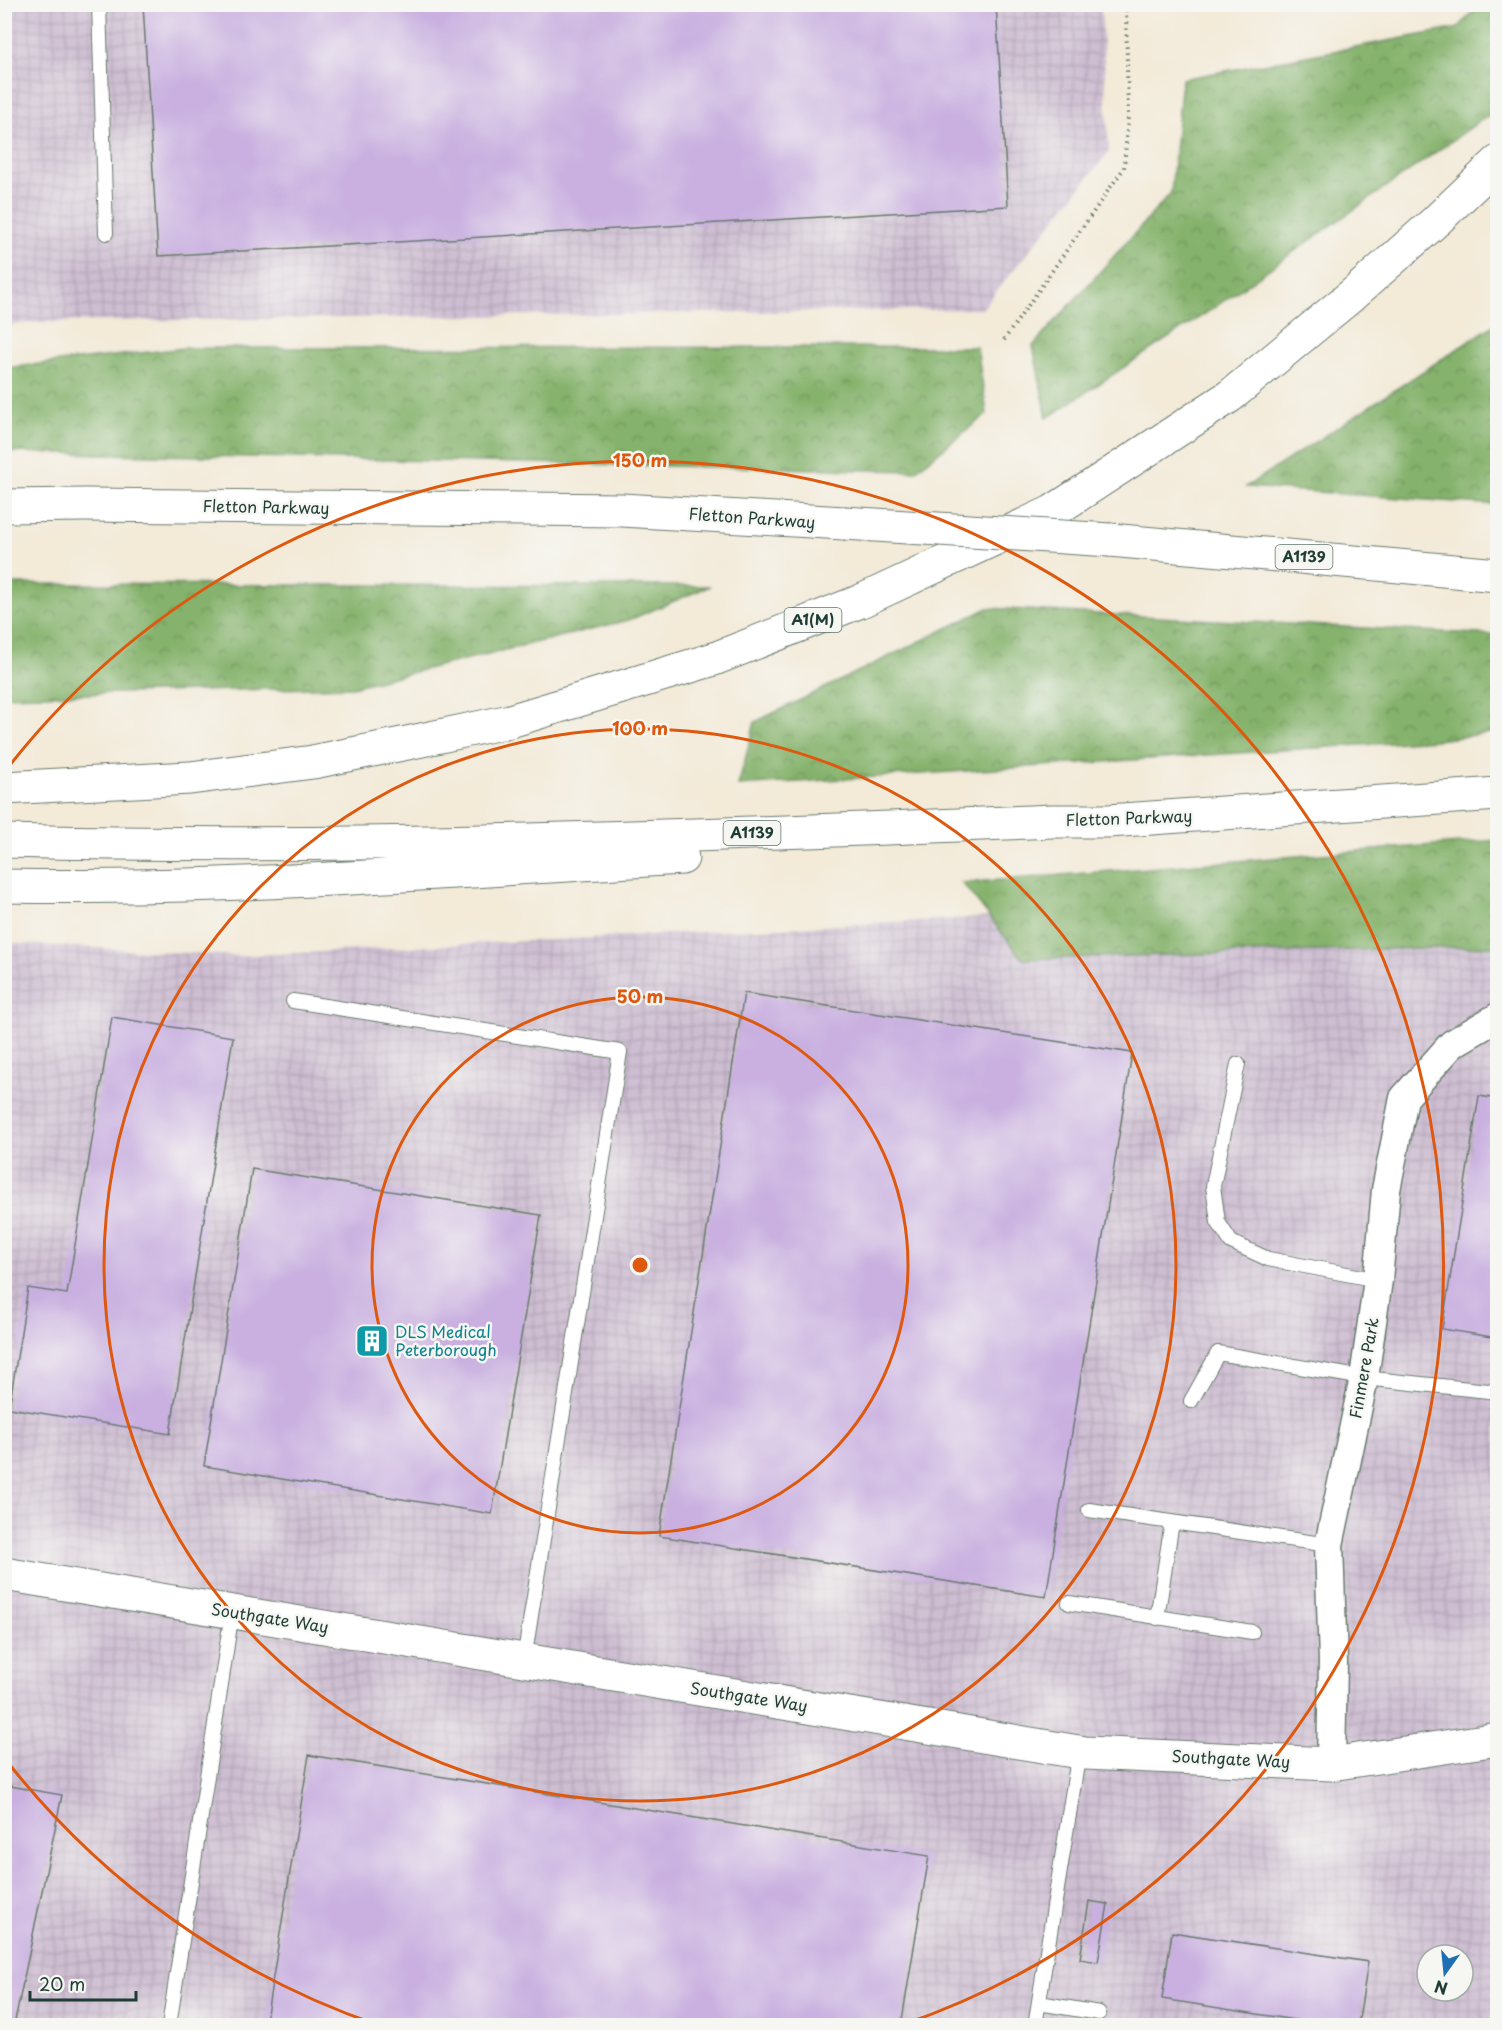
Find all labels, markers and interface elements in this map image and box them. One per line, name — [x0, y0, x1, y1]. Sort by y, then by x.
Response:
text: 150 m — [613, 446, 667, 473]
street label: Fletton Parkway — [202, 493, 330, 519]
street label: Fletton Parkway — [688, 501, 816, 533]
road number: A1139 — [1276, 545, 1332, 569]
road number: A1(M) — [784, 608, 842, 632]
text: 100 m — [612, 714, 668, 741]
street label: Fletton Parkway — [1065, 803, 1193, 831]
road number: A1139 — [724, 821, 780, 845]
text: 50 m — [617, 982, 663, 1009]
centre of rings — [630, 1255, 650, 1275]
street label: Finmere Park — [1342, 1315, 1384, 1420]
place label: DLS Medical Peterborough — [395, 1319, 497, 1361]
building icon: DLS Medical Peterborough — [354, 1323, 390, 1359]
street label: Southgate Way — [210, 1596, 331, 1638]
street label: Southgate Way — [689, 1675, 810, 1717]
street label: Southgate Way — [1171, 1743, 1291, 1773]
north arrow — [1415, 1943, 1475, 2003]
scale bar — [30, 1964, 136, 2002]
text: 20 m — [39, 1970, 85, 1997]
text: N — [1432, 1975, 1450, 2002]

